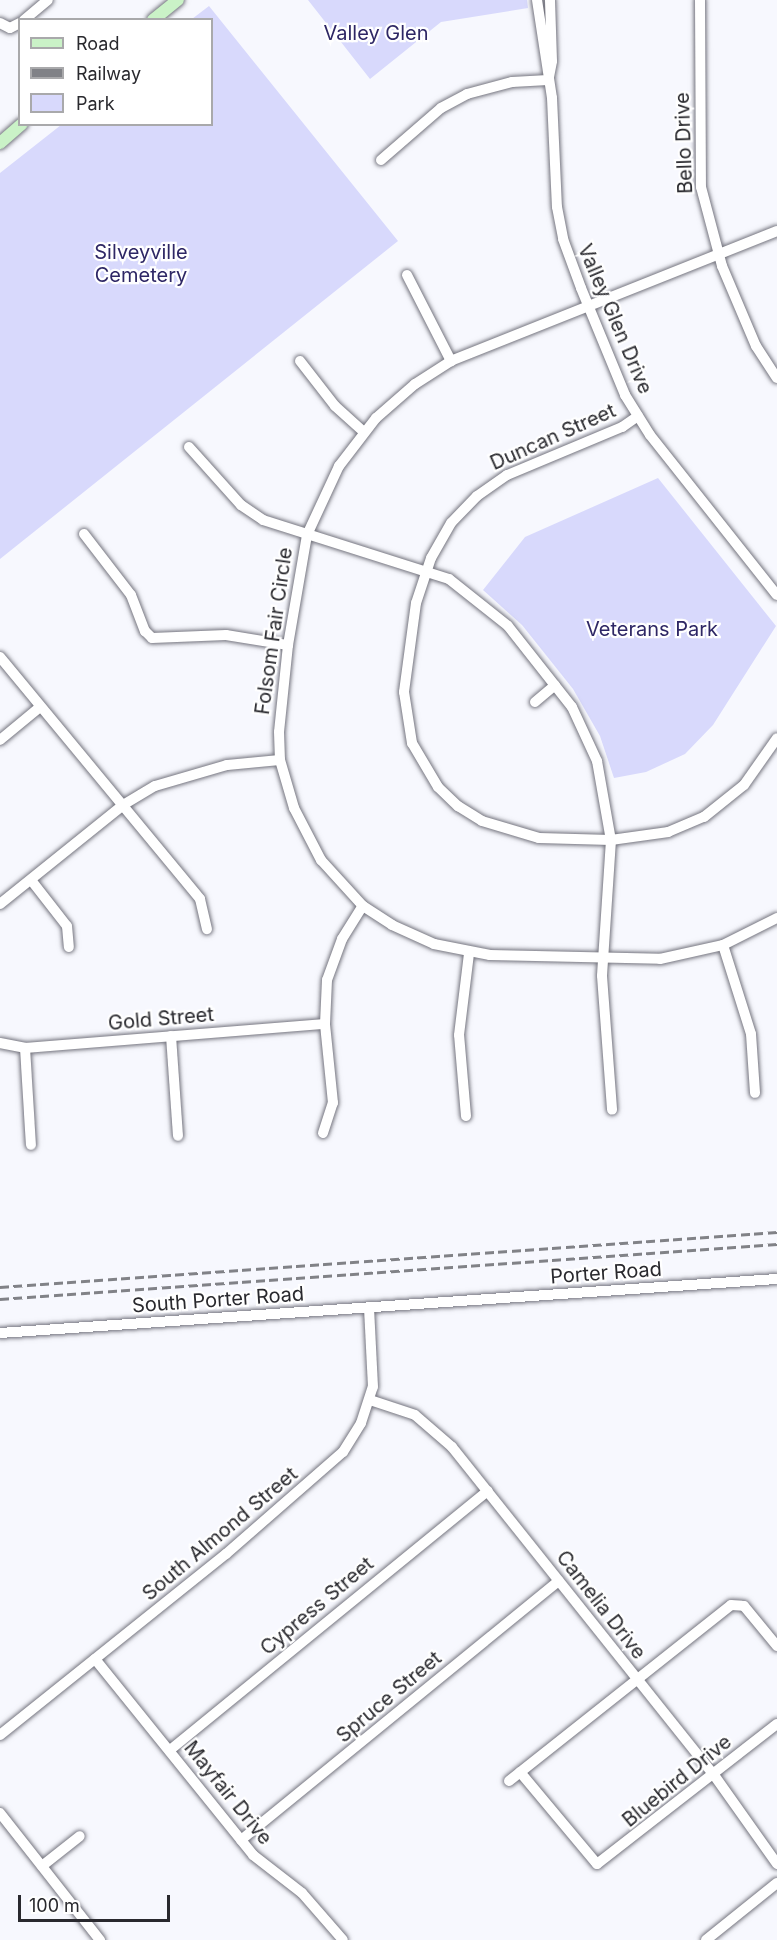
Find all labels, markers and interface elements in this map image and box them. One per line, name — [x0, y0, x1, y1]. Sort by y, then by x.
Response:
legend — [18, 18, 213, 126]
park label: Valley Glen — [323, 21, 429, 45]
text: Road — [76, 33, 119, 54]
text: Railway — [76, 63, 141, 84]
street label: Bello Drive — [670, 92, 698, 194]
text: Park — [76, 93, 115, 114]
park label: Silveyville Cemetery — [94, 241, 188, 288]
street label: Valley Glen Drive — [573, 241, 657, 397]
street label: Duncan Street — [487, 399, 619, 475]
street label: Folsom Fair Circle — [250, 546, 298, 716]
park label: Veterans Park — [586, 617, 718, 641]
street label: Gold Street — [107, 1002, 215, 1036]
street label: Porter Road — [549, 1257, 663, 1289]
street label: South Porter Road — [131, 1282, 305, 1318]
street label: South Almond Street — [138, 1462, 302, 1606]
street label: Camelia Drive — [551, 1546, 651, 1664]
street label: Cypress Street — [256, 1552, 378, 1660]
street label: Spruce Street — [332, 1646, 446, 1748]
street label: Bluebird Drive — [618, 1730, 736, 1832]
street label: Mayfair Drive — [179, 1736, 277, 1850]
scale bar — [21, 1883, 172, 1921]
text: 100 m — [29, 1895, 80, 1916]

